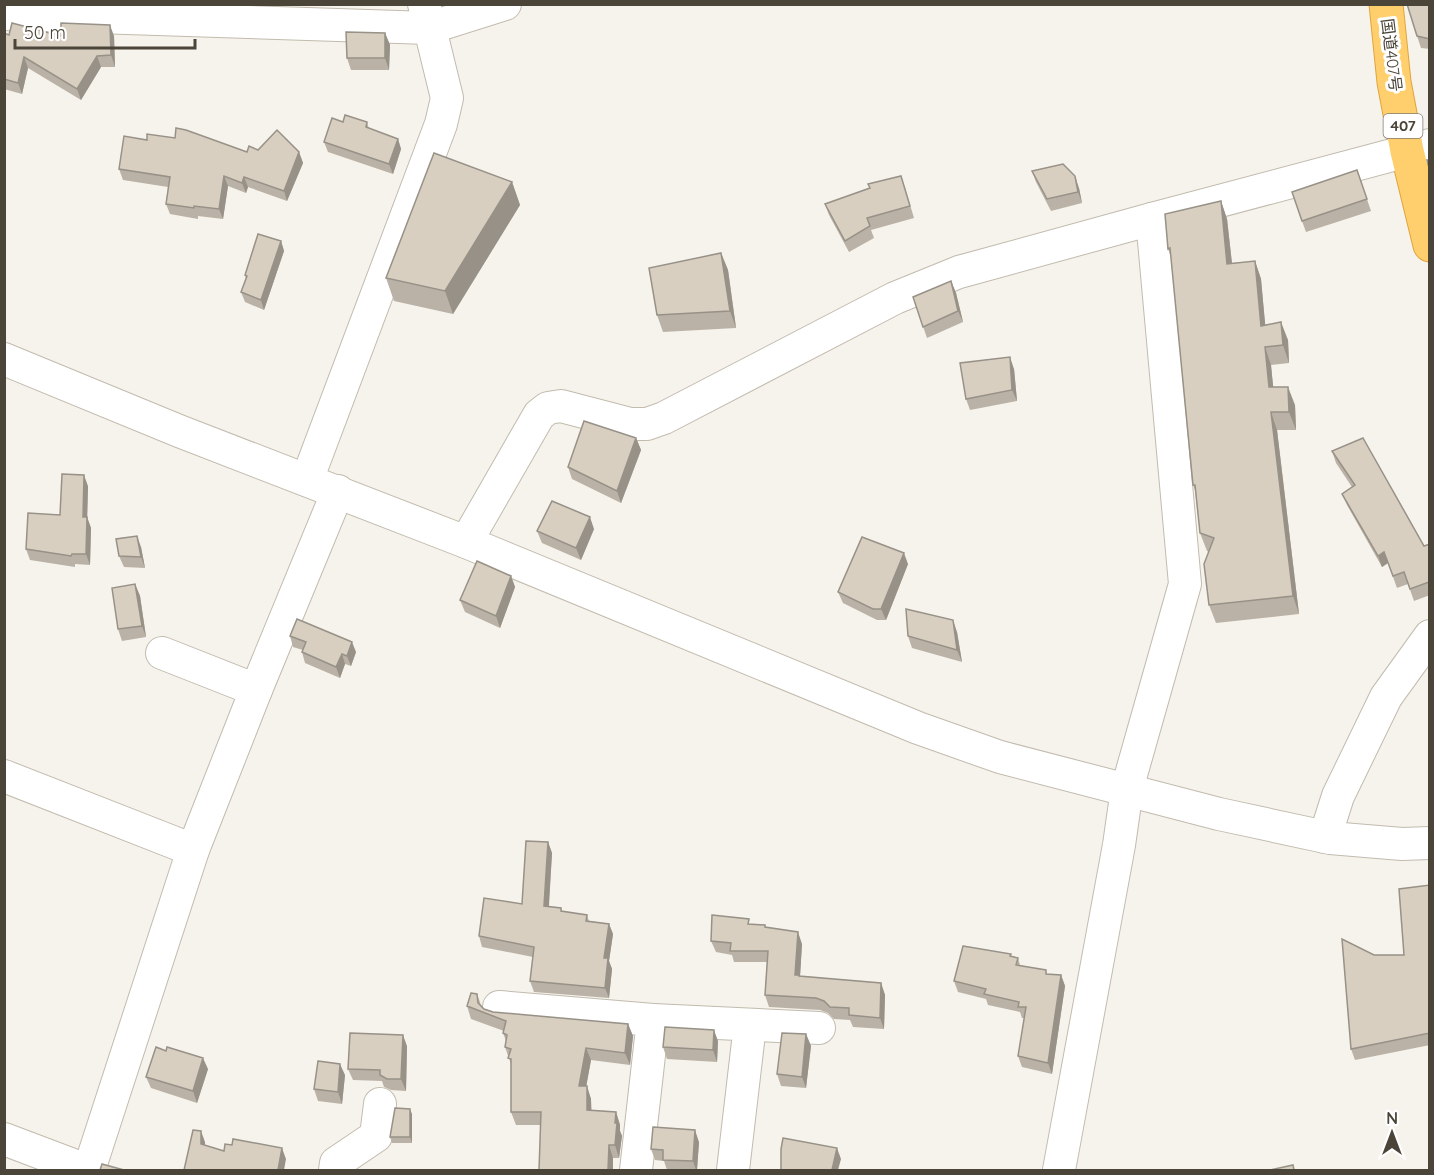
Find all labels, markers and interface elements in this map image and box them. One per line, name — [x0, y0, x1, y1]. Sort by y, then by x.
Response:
scale bar — [15, 12, 195, 50]
street label: 国道407号 — [1378, 17, 1406, 93]
text: 50 m — [24, 21, 66, 44]
road number: 407 — [1384, 114, 1422, 138]
north arrow — [1362, 1103, 1422, 1163]
text: N — [1386, 1108, 1398, 1128]

